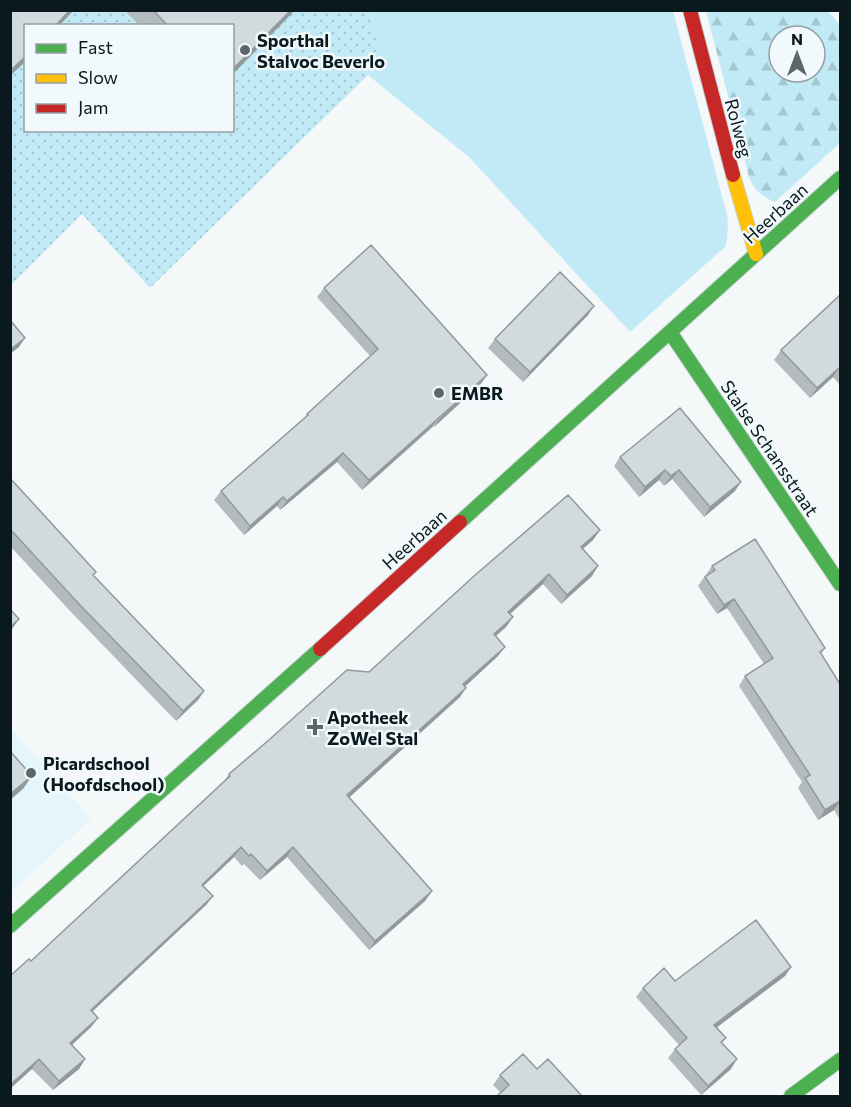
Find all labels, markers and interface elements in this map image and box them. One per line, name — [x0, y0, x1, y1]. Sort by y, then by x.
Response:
legend — [24, 24, 234, 132]
north arrow — [767, 24, 827, 84]
place label: Sporthal Stalvoc Beverlo — [257, 29, 385, 72]
text: N — [791, 29, 803, 48]
text: Fast — [78, 36, 113, 58]
marker: Sporthal Stalvoc Beverlo — [238, 43, 252, 57]
text: Slow — [78, 66, 118, 88]
text: Jam — [78, 96, 108, 118]
street label: Rolweg — [721, 96, 757, 160]
street label: Heerbaan — [738, 178, 812, 248]
street label: Stalse Schansstraat — [716, 376, 824, 520]
place label: EMBR — [451, 382, 504, 404]
marker: EMBR — [432, 386, 446, 400]
street label: Heerbaan — [377, 504, 451, 574]
place label: Apotheek ZoWel Stal — [327, 706, 418, 749]
marker: Apotheek ZoWel Stal — [308, 720, 322, 734]
place label: Picardschool (Hoofdschool) — [43, 752, 164, 795]
marker: Picardschool (Hoofdschool) — [24, 766, 38, 780]

